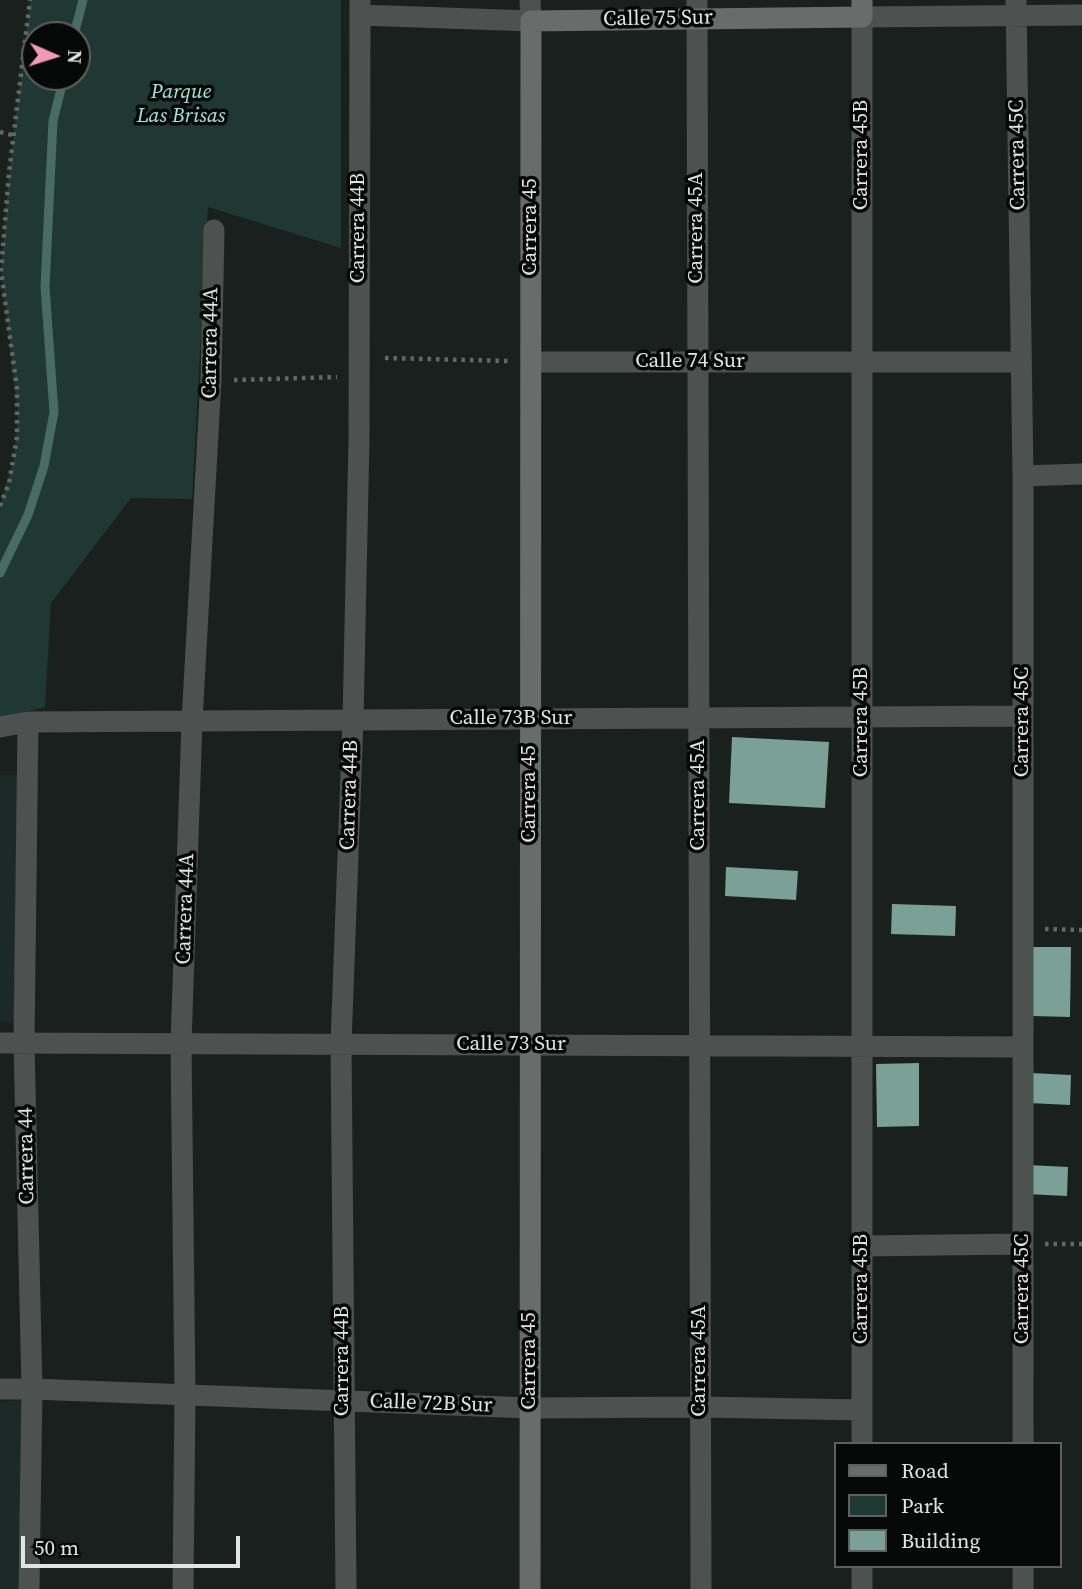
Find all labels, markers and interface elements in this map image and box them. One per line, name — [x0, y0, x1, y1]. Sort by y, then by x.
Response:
street label: Calle 75 Sur — [603, 5, 713, 33]
north arrow — [21, 21, 91, 91]
text: N — [62, 49, 88, 65]
park label: Parque Las Brisas — [137, 80, 225, 130]
street label: Carrera 45C — [1004, 99, 1032, 211]
street label: Carrera 45B — [849, 100, 875, 210]
street label: Carrera 45A — [684, 172, 710, 284]
street label: Carrera 44B — [346, 173, 372, 283]
street label: Carrera 45 — [518, 178, 544, 276]
street label: Carrera 44A — [197, 287, 225, 399]
street label: Calle 74 Sur — [635, 349, 745, 375]
street label: Carrera 45B — [849, 667, 875, 777]
street label: Carrera 45C — [1010, 667, 1036, 777]
street label: Calle 73B Sur — [450, 706, 572, 732]
street label: Carrera 44B — [335, 739, 365, 851]
street label: Carrera 45A — [686, 739, 712, 851]
street label: Carrera 45 — [517, 745, 543, 843]
street label: Carrera 44A — [171, 853, 201, 965]
street label: Calle 73 Sur — [456, 1032, 566, 1058]
street label: Carrera 44 — [14, 1107, 40, 1205]
street label: Carrera 45B — [849, 1234, 875, 1344]
street label: Carrera 45C — [1010, 1234, 1036, 1344]
street label: Carrera 45A — [687, 1305, 713, 1417]
street label: Carrera 44B — [330, 1306, 356, 1416]
street label: Carrera 45 — [517, 1312, 543, 1410]
street label: Calle 72B Sur — [369, 1389, 493, 1419]
legend — [834, 1442, 1061, 1568]
text: Road — [901, 1456, 949, 1485]
text: Park — [901, 1491, 944, 1520]
scale bar — [24, 1522, 243, 1566]
text: Building — [901, 1526, 980, 1555]
text: 50 m — [34, 1533, 79, 1562]

